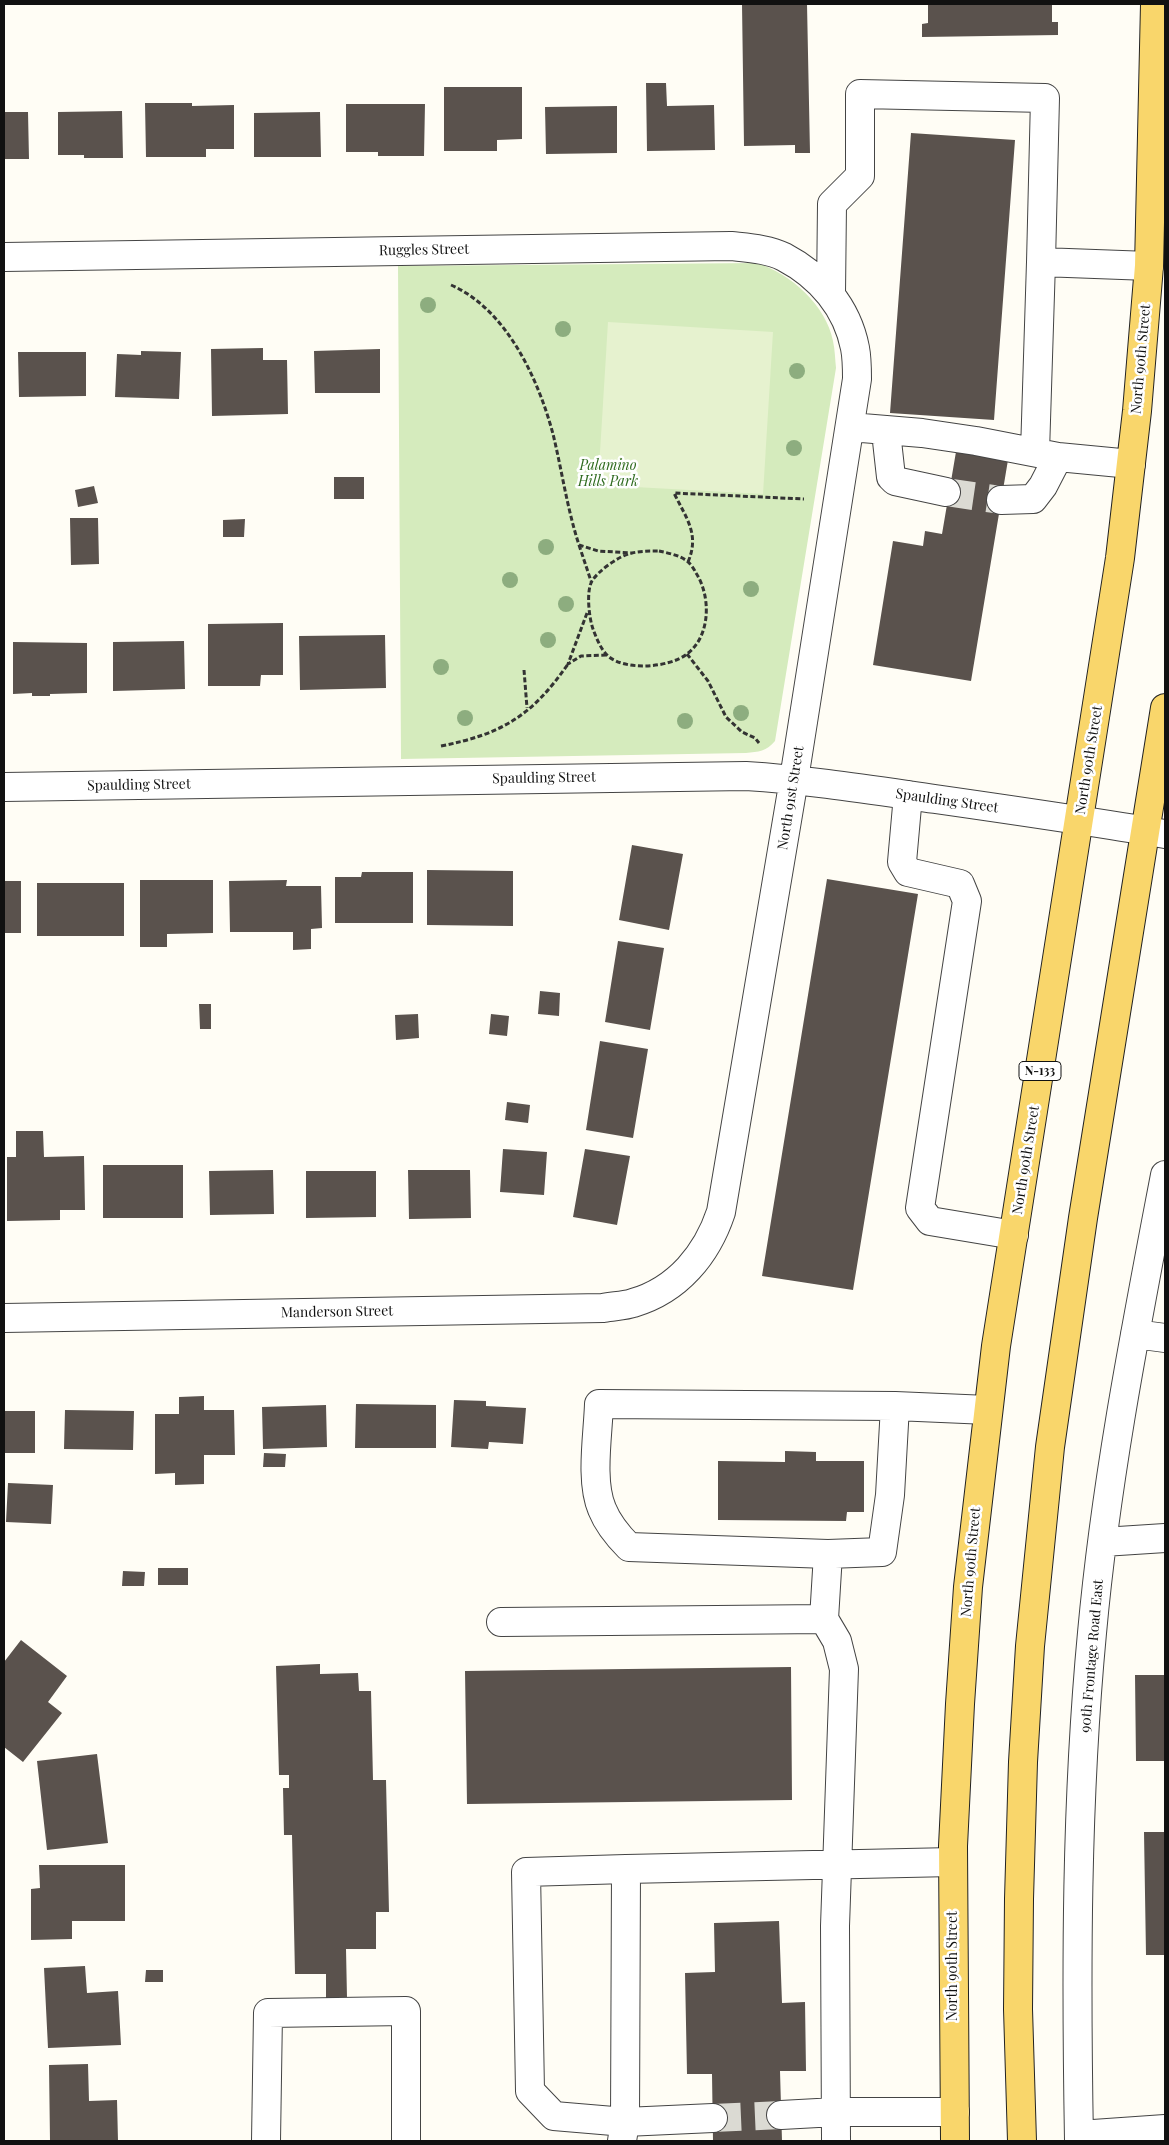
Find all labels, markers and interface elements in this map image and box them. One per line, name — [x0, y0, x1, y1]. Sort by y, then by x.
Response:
street label: Ruggles Street — [379, 241, 469, 259]
street label: North 90th Street — [1128, 303, 1154, 415]
park label: Palamino Hills Park — [578, 458, 638, 491]
street label: North 90th Street — [1072, 704, 1106, 816]
street label: North 91st Street — [775, 745, 807, 851]
street label: Spaulding Street — [492, 769, 596, 787]
street label: Spaulding Street — [87, 776, 191, 794]
street label: Spaulding Street — [895, 785, 999, 817]
road number: N-133 — [1019, 1062, 1061, 1080]
street label: North 90th Street — [1009, 1104, 1043, 1216]
street label: Manderson Street — [281, 1303, 393, 1321]
street label: North 90th Street — [958, 1506, 984, 1618]
street label: 90th Frontage Road East — [1077, 1579, 1107, 1733]
street label: North 90th Street — [945, 1911, 961, 2021]

